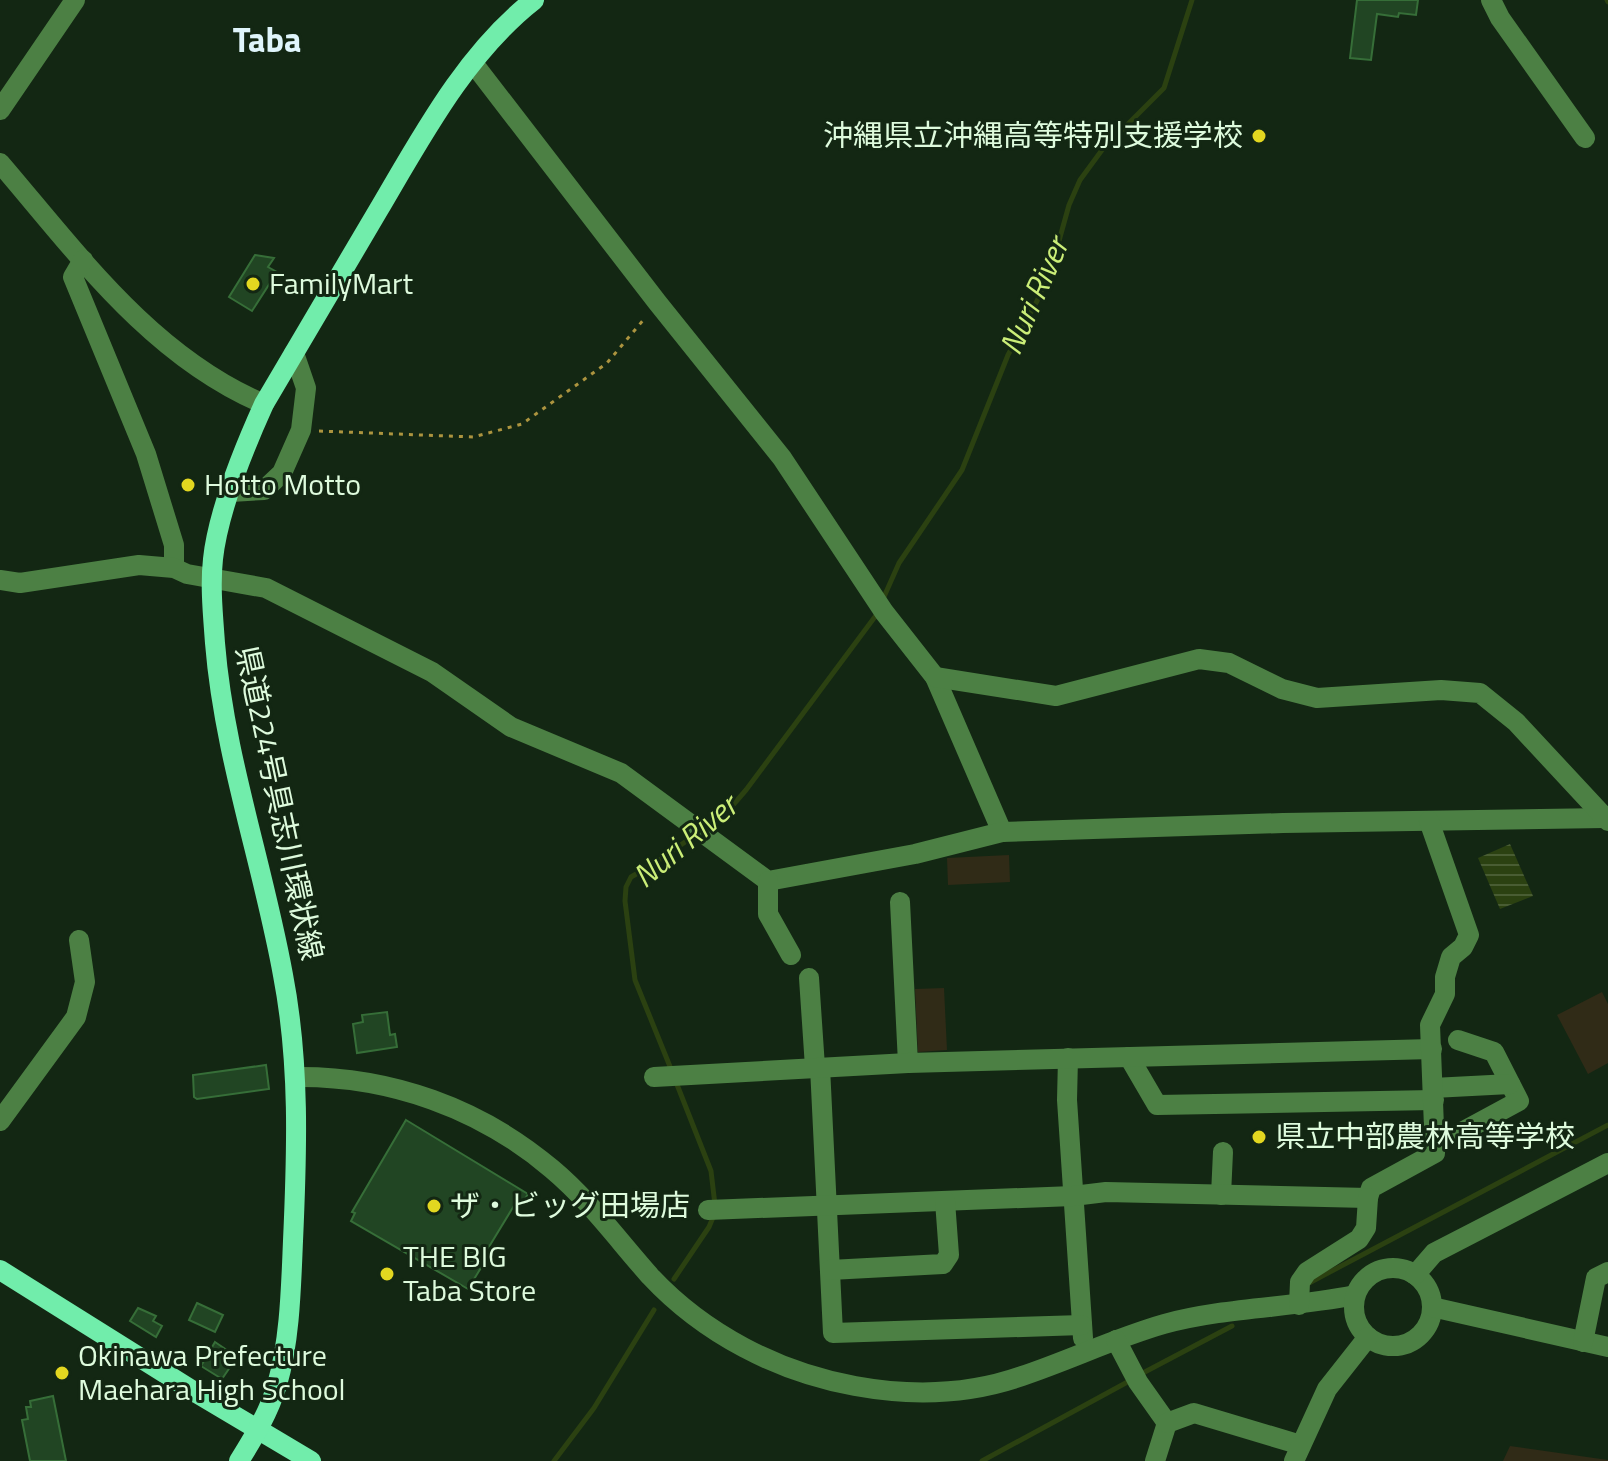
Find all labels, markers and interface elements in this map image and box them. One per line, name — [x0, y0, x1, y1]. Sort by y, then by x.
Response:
district label: Taba — [233, 13, 301, 65]
place label: 沖縄県立沖縄高等特別支援学校 — [823, 112, 1243, 158]
marker: 沖縄県立沖縄高等特別支援学校 — [1250, 127, 1268, 145]
water label: Nuri River — [986, 226, 1082, 362]
place label: FamilyMart — [269, 260, 413, 306]
marker: FamilyMart — [244, 275, 262, 293]
place label: Hotto Motto — [204, 461, 361, 507]
marker: Hotto Motto — [179, 476, 197, 494]
street label: 県道224号具志川環状線 — [224, 641, 336, 964]
water label: Nuri River — [622, 780, 750, 898]
place label: 県立中部農林高等学校 — [1275, 1113, 1575, 1159]
marker: 県立中部農林高等学校 — [1250, 1128, 1268, 1146]
place label: ザ・ビッグ田場店 — [450, 1182, 690, 1228]
marker: ザ・ビッグ田場店 — [425, 1197, 443, 1215]
place label: THE BIG Taba Store — [403, 1233, 536, 1313]
marker: THE BIG Taba Store — [378, 1265, 396, 1283]
place label: Okinawa Prefecture Maehara High School — [78, 1332, 346, 1412]
marker: Okinawa Prefecture Maehara High School — [53, 1364, 71, 1382]

